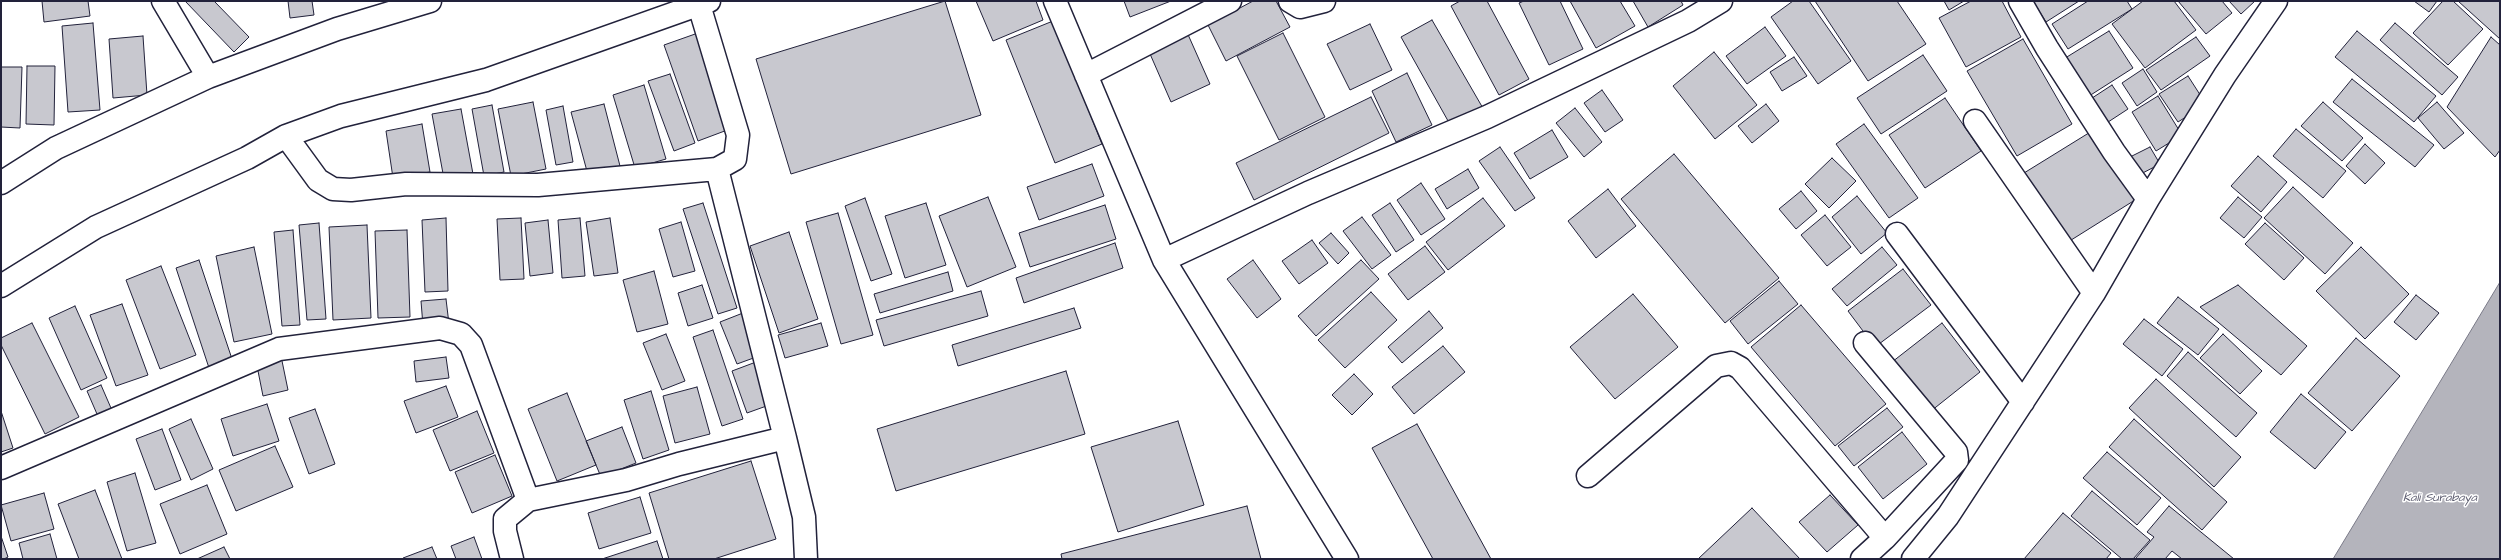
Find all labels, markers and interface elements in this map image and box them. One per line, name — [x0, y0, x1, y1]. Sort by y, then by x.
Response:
water label: Kali Surabaya — [2403, 491, 2477, 505]

